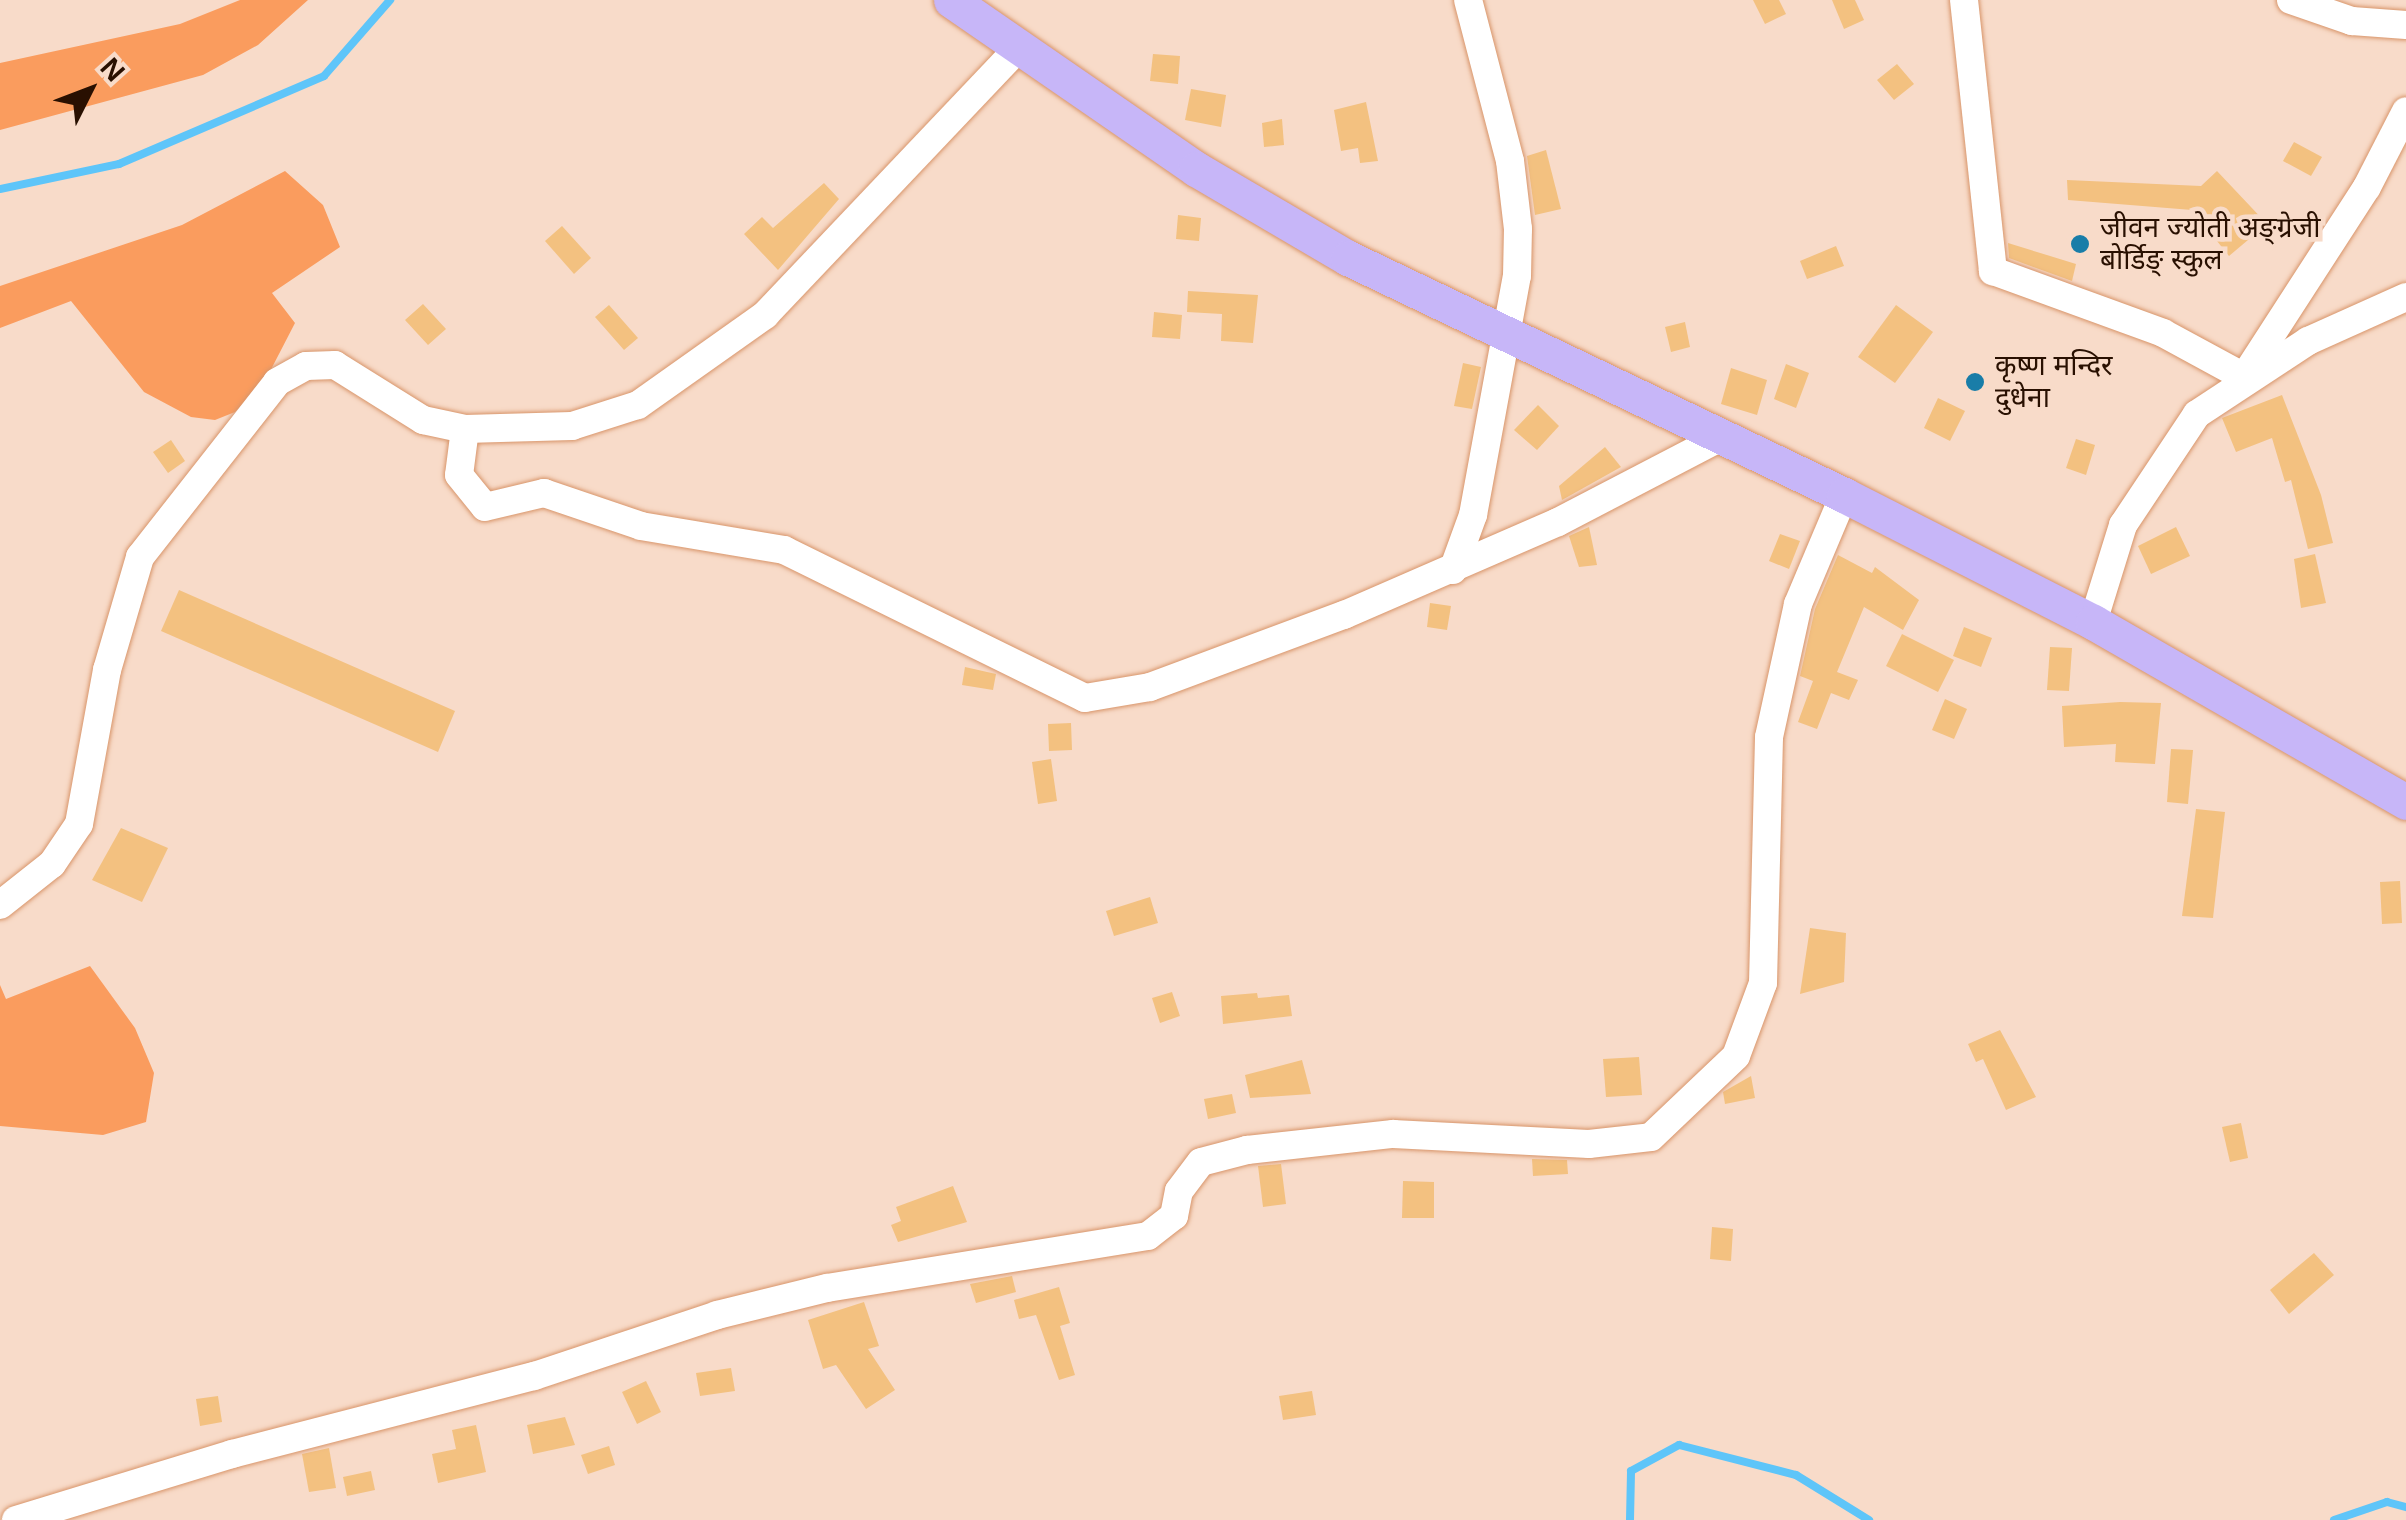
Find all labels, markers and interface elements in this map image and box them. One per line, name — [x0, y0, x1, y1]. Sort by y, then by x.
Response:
north arrow — [40, 40, 140, 140]
text: N — [94, 52, 131, 87]
place label: जीवन ज्योती अङ्ग्रेजी बोर्डिङ् स्कुल — [2100, 211, 2320, 277]
marker: जीवन ज्योती अङ्ग्रेजी बोर्डिङ् स्कुल — [2069, 233, 2091, 255]
place label: कृष्ण मन्दिर दुधेना — [1995, 349, 2113, 415]
marker: कृष्ण मन्दिर दुधेना — [1964, 371, 1986, 393]

